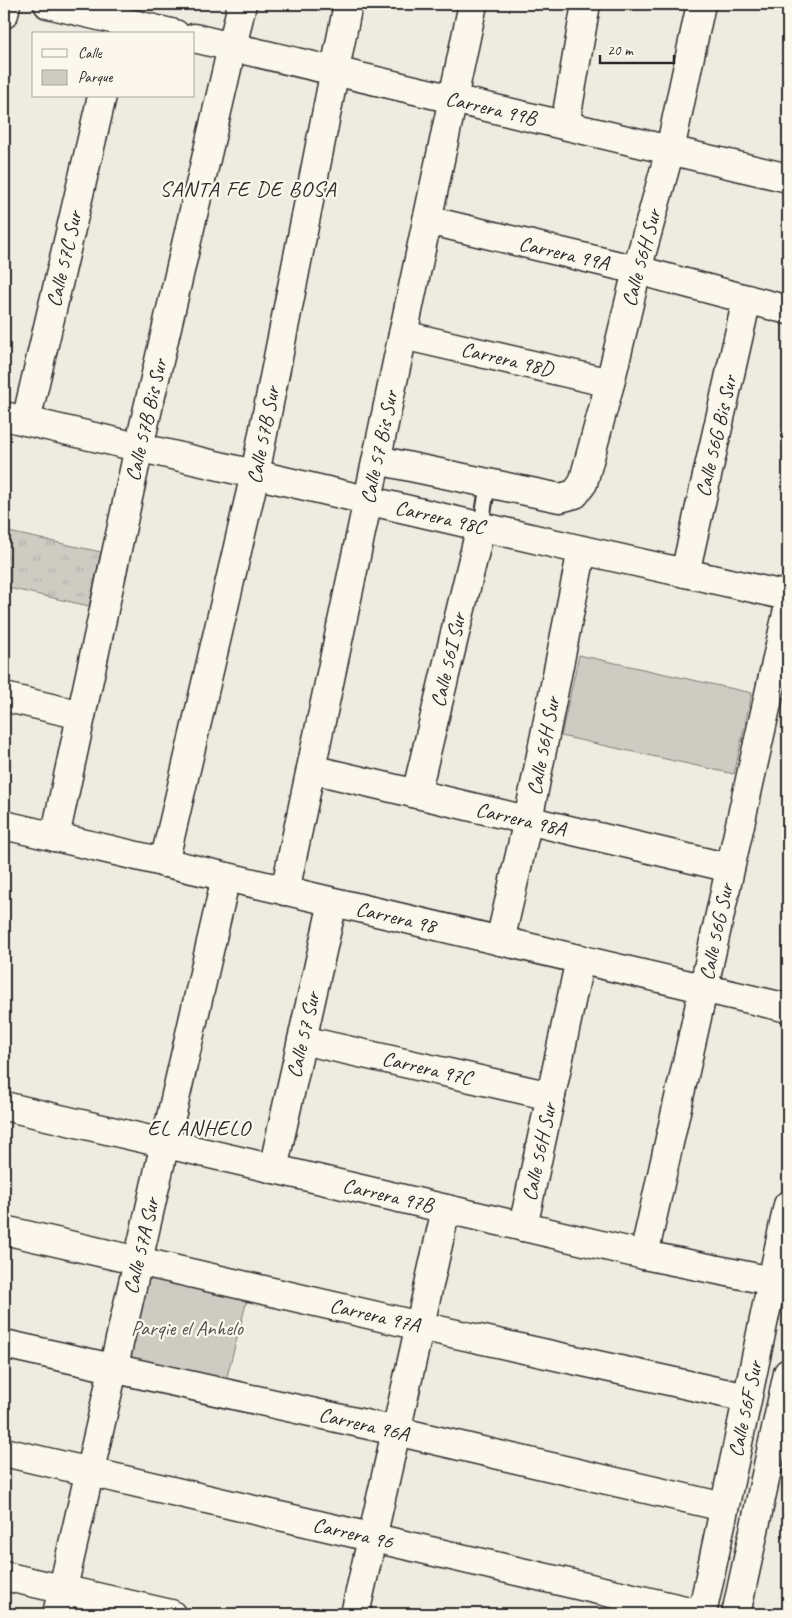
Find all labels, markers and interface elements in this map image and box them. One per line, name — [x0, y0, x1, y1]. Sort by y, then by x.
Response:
legend — [32, 32, 195, 98]
scale bar — [600, 32, 673, 64]
text: 20 m — [607, 41, 634, 60]
text: Calle — [78, 44, 103, 63]
text: Parque — [78, 68, 114, 87]
street label: Carrera 99B — [443, 85, 541, 131]
district label: SANTA FE DE BOSA — [160, 175, 336, 203]
street label: Calle 56H Sur — [616, 204, 667, 309]
street label: Calle 57C Sur — [40, 206, 88, 309]
street label: Carrera 99A — [516, 230, 613, 276]
street label: Carrera 98D — [459, 336, 557, 383]
street label: Calle 57B Bis Sur — [119, 355, 173, 484]
street label: Calle 56G Bis Sur — [689, 371, 743, 499]
street label: Calle 57B Sur — [241, 382, 286, 486]
street label: Calle 57 Bis Sur — [354, 387, 404, 506]
street label: Carrera 98C — [393, 494, 489, 540]
street label: Calle 56I Sur — [425, 608, 472, 709]
street label: Calle 56H Sur — [521, 692, 566, 797]
street label: Carrera 98A — [473, 796, 570, 842]
street label: Calle 56G Sur — [693, 879, 739, 983]
street label: Carrera 98 — [354, 895, 441, 939]
street label: Calle 57 Sur — [281, 987, 326, 1080]
street label: Carrera 97C — [380, 1045, 476, 1091]
street label: Calle 56H Sur — [516, 1098, 563, 1203]
district label: EL ANHELO — [147, 1114, 252, 1142]
street label: Carrera 97B — [340, 1172, 438, 1218]
street label: Calle 57A Sur — [117, 1193, 165, 1297]
street label: Carrera 97A — [327, 1292, 424, 1338]
park label: Parqie el Anhelo — [131, 1315, 245, 1341]
street label: Calle 56F Sur — [722, 1356, 768, 1459]
street label: Carrera 96A — [316, 1401, 413, 1447]
street label: Carrera 96 — [311, 1511, 396, 1555]

